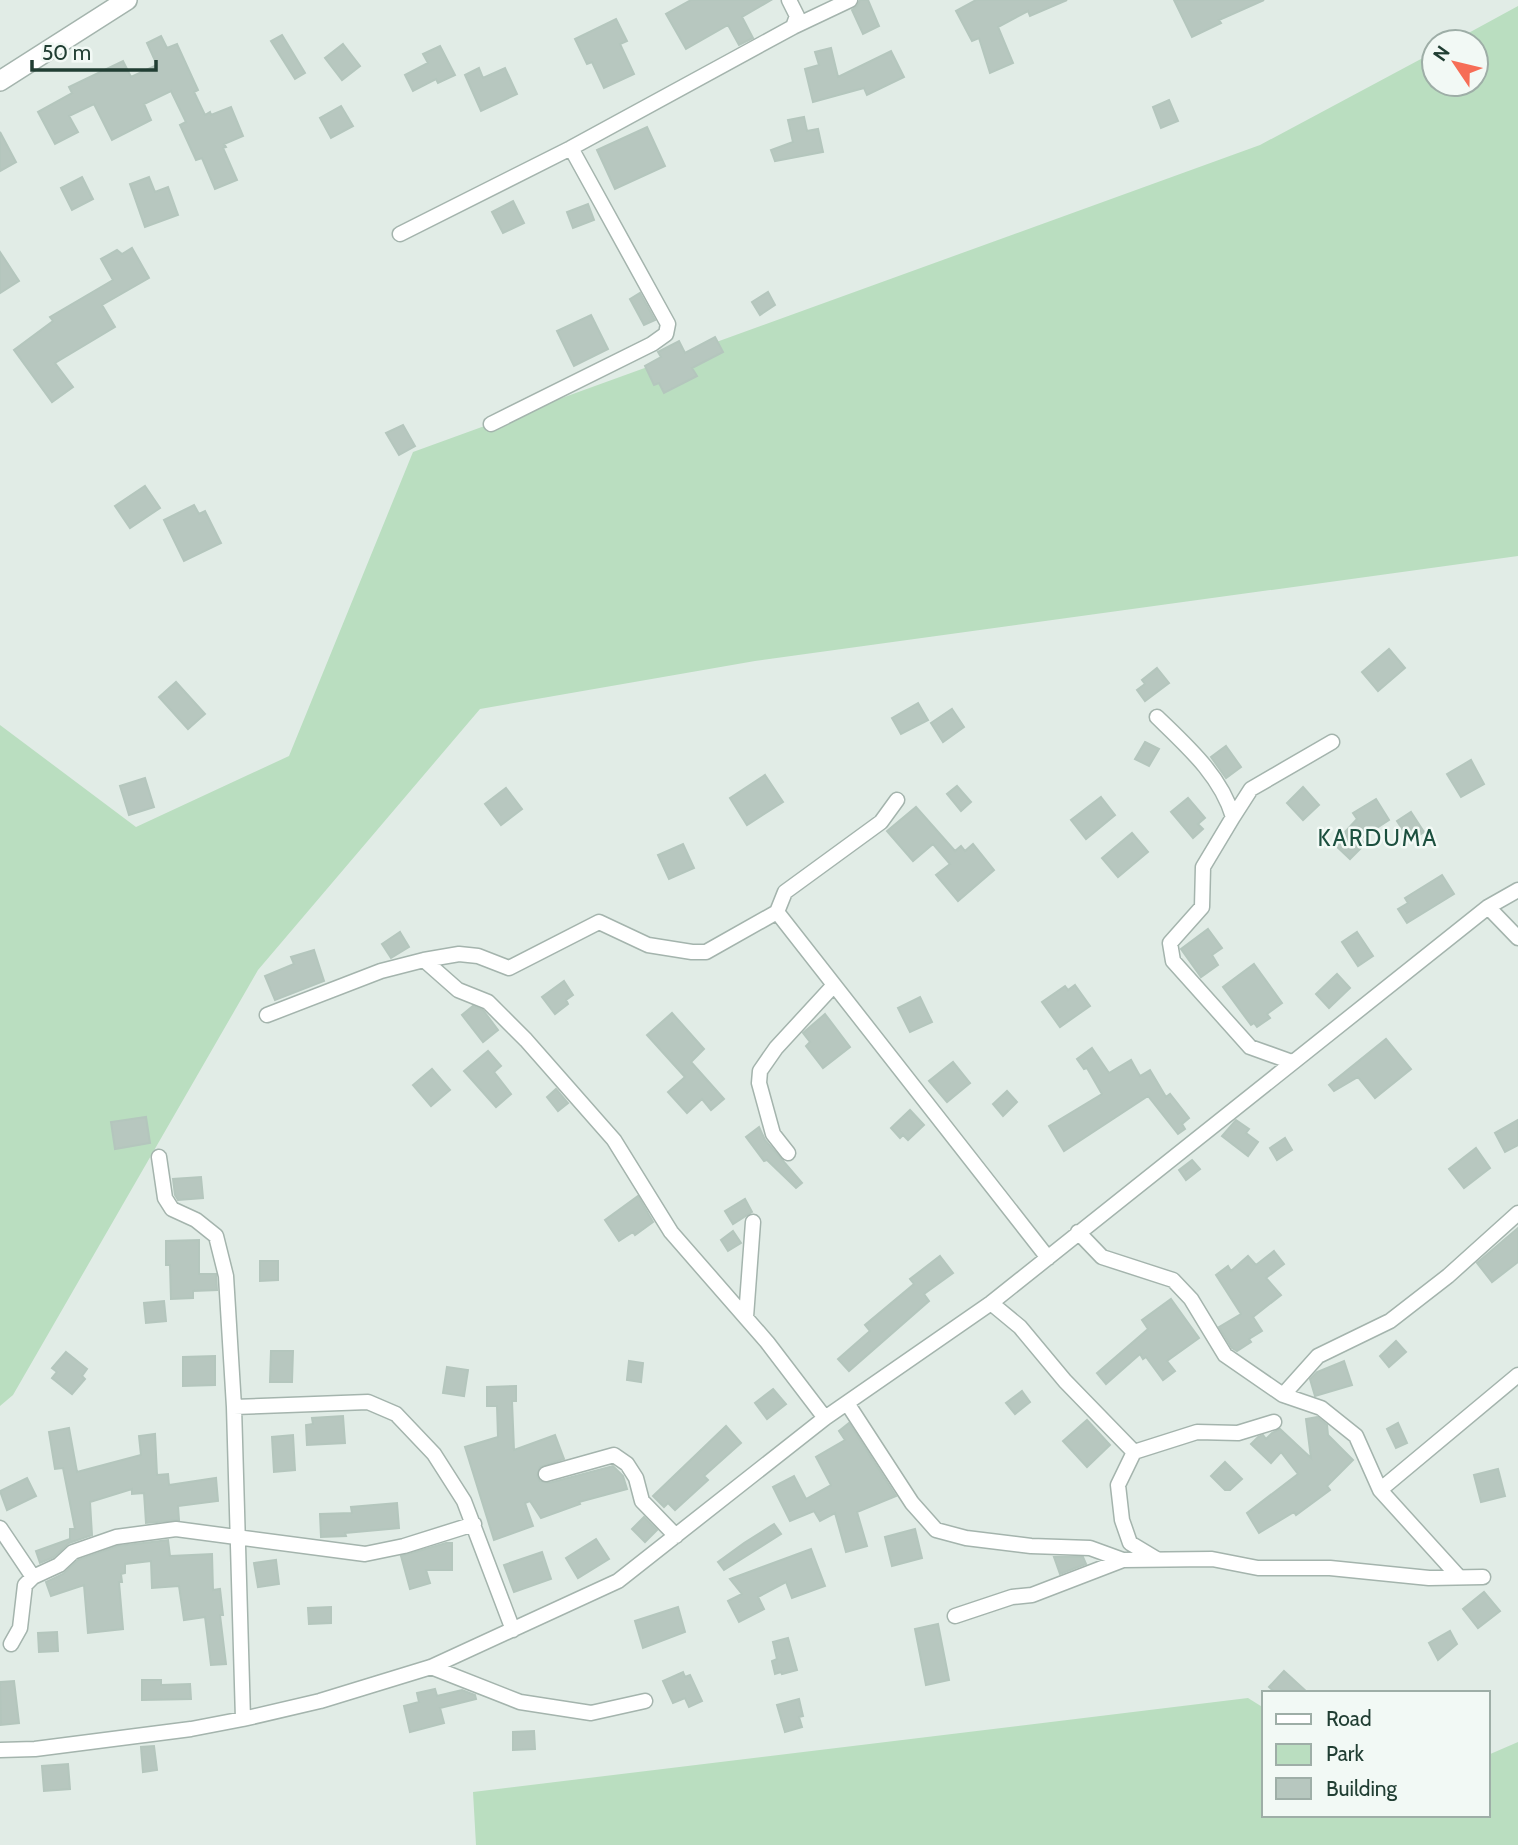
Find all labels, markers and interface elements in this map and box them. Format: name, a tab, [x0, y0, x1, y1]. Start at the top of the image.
scale bar	[32, 28, 156, 72]
north arrow	[1420, 28, 1490, 98]
text: 50 m	[42, 40, 91, 65]
text: N	[1428, 41, 1455, 66]
district label: KARDUMA	[1317, 824, 1439, 852]
legend	[1262, 1691, 1490, 1817]
text: Road	[1326, 1706, 1372, 1731]
text: Park	[1326, 1741, 1364, 1766]
text: Building	[1326, 1776, 1398, 1801]

